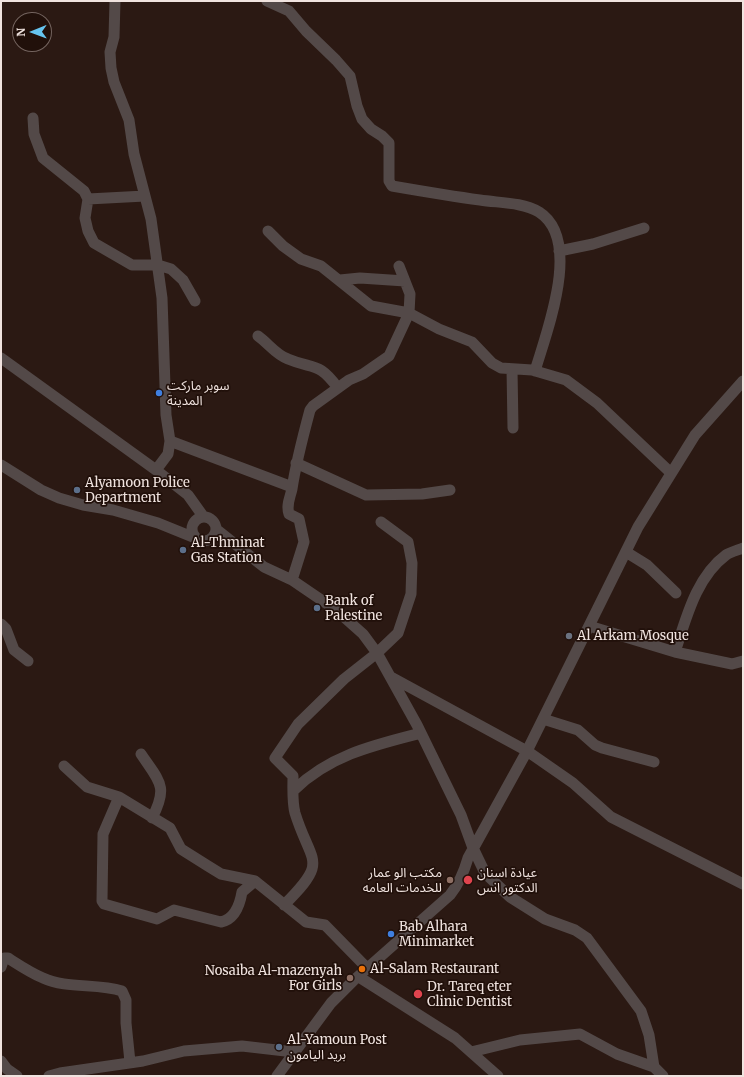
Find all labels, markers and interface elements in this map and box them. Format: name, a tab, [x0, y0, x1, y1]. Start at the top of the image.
north arrow	[12, 12, 52, 52]
text: N	[14, 28, 28, 37]
place label: سوبر ماركت المدينة	[167, 378, 229, 409]
marker: سوبر ماركت المدينة	[154, 388, 164, 398]
place label: Alyamoon Police Department	[85, 475, 190, 506]
marker: Alyamoon Police Department	[72, 485, 82, 495]
place label: Al-Thminat Gas Station	[191, 535, 265, 566]
marker: Al-Thminat Gas Station	[178, 545, 188, 555]
place label: Bank of Palestine	[325, 593, 382, 624]
marker: Bank of Palestine	[312, 603, 322, 613]
place label: Al Arkam Mosque	[577, 628, 689, 644]
marker: Al Arkam Mosque	[564, 631, 574, 641]
place label: مكتب الو عمار للخدمات العامه	[363, 865, 442, 896]
place label: عيادة اسنان الدكتور انس	[477, 865, 538, 896]
marker: عيادة اسنان الدكتور انس	[462, 874, 474, 886]
marker: مكتب الو عمار للخدمات العامه	[445, 875, 455, 885]
place label: Bab Alhara Minimarket	[399, 919, 474, 950]
marker: Bab Alhara Minimarket	[386, 929, 396, 939]
place label: Al-Salam Restaurant	[370, 961, 499, 977]
place label: Nosaiba Al-mazenyah For Girls	[205, 963, 342, 994]
marker: Al-Salam Restaurant	[357, 964, 367, 974]
marker: Nosaiba Al-mazenyah For Girls	[345, 973, 355, 983]
place label: Dr. Tareq eter Clinic Dentist	[427, 979, 512, 1010]
marker: Dr. Tareq eter Clinic Dentist	[412, 988, 424, 1000]
place label: Al-Yamoun Post بريد اليامون	[287, 1032, 387, 1063]
marker: Al-Yamoun Post بريد اليامون	[274, 1042, 284, 1052]

